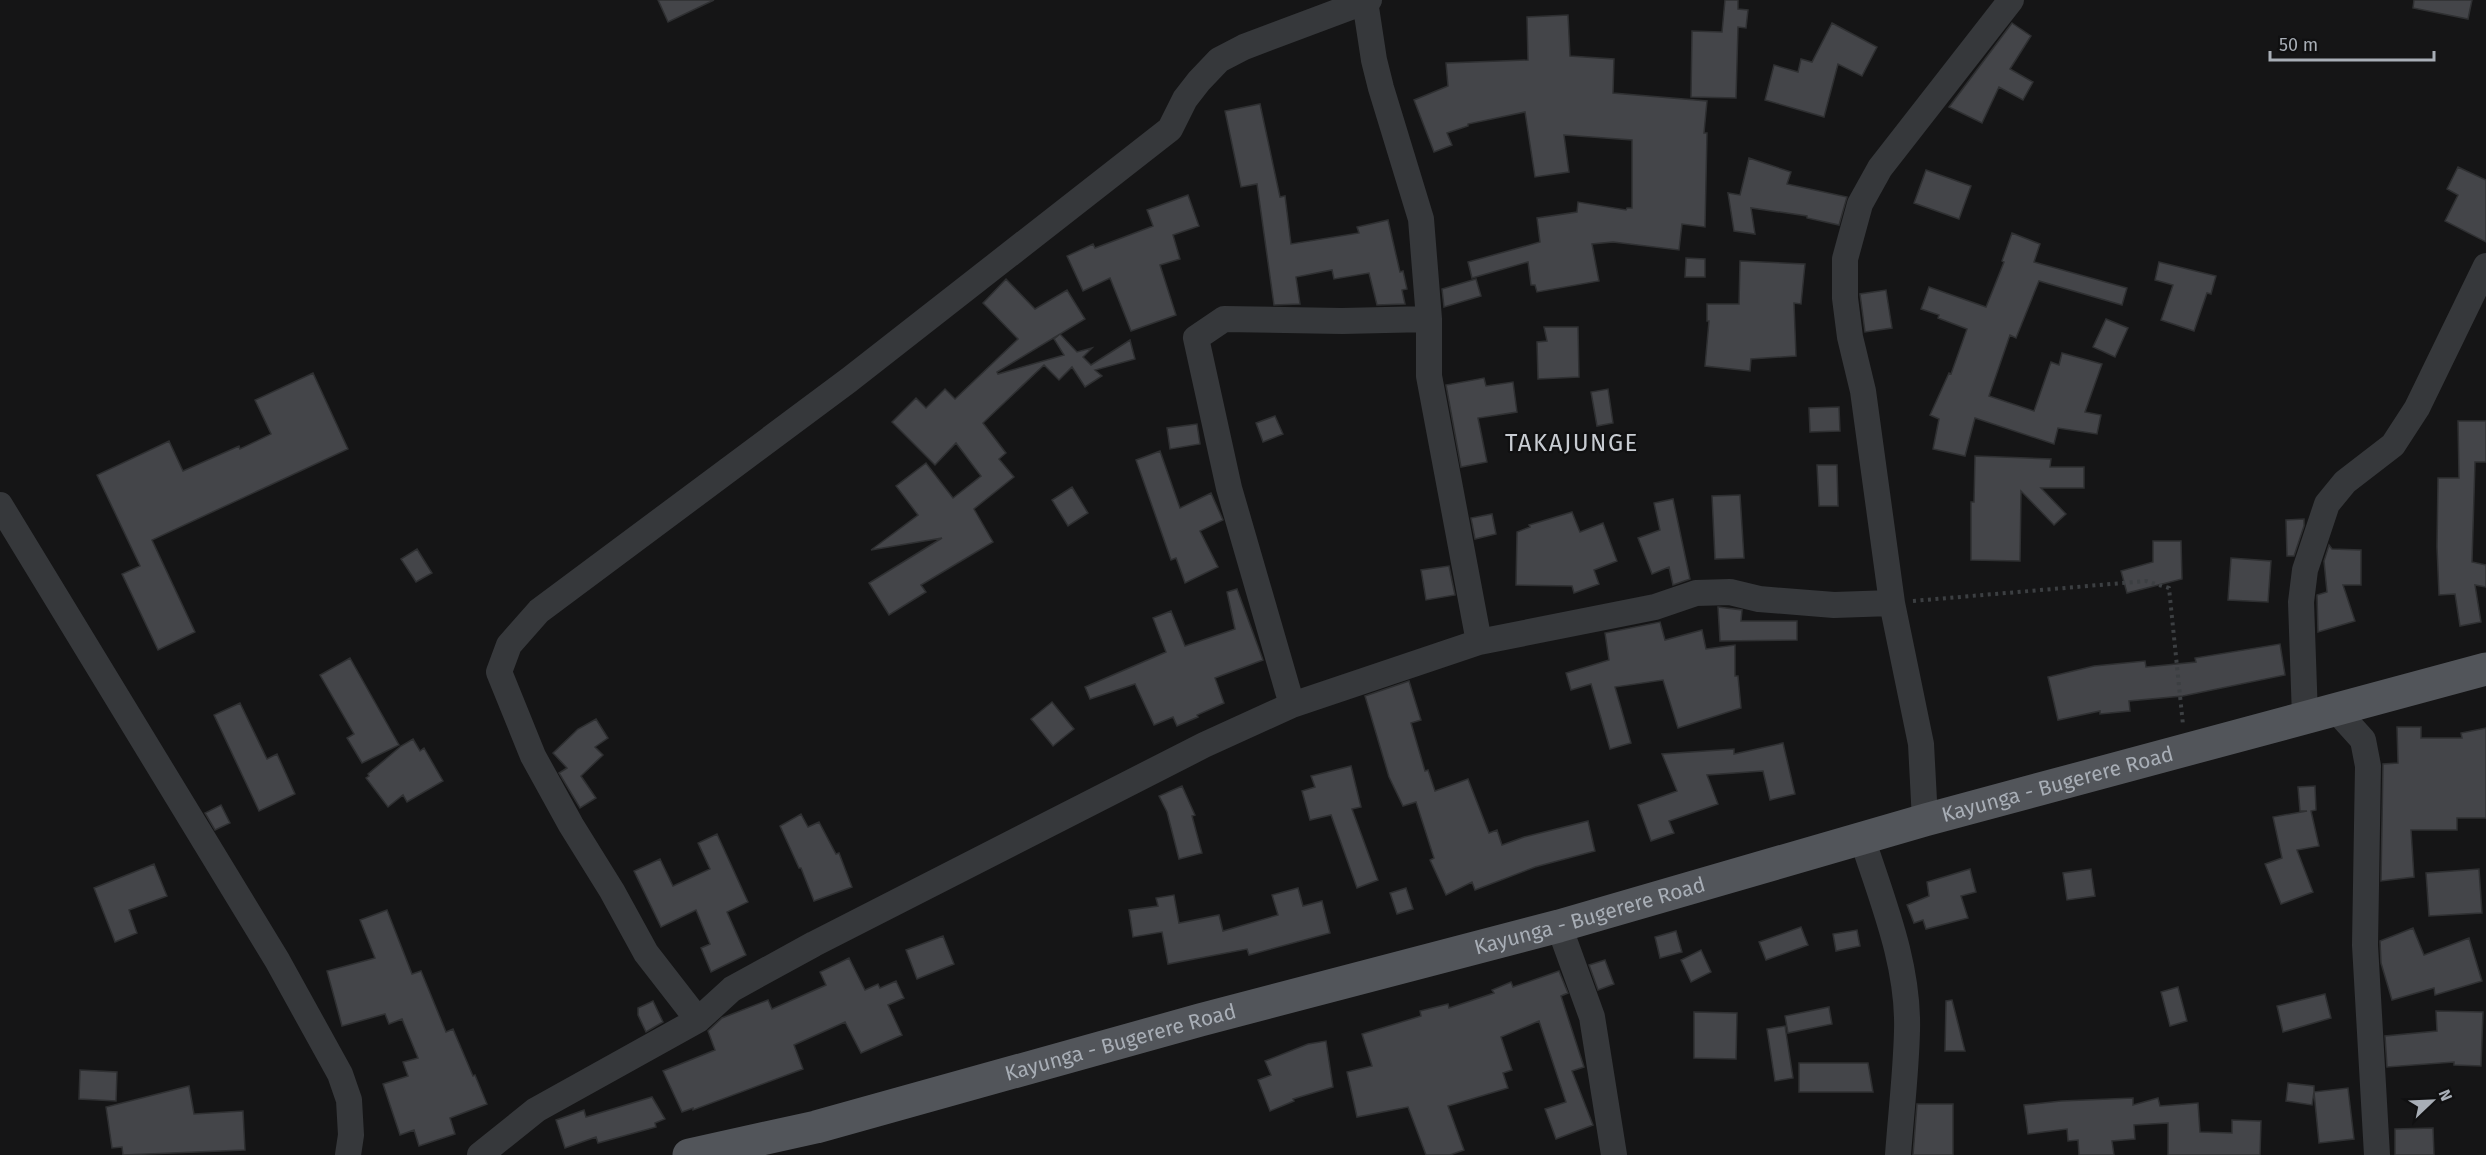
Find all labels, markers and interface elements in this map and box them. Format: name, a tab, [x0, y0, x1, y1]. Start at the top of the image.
scale bar	[2270, 24, 2434, 62]
text: 50 m	[2279, 34, 2318, 56]
district label: TAKAJUNGE	[1505, 429, 1639, 457]
street label: Kayunga - Bugerere Road	[1939, 741, 2176, 828]
street label: Kayunga - Bugerere Road	[1471, 871, 1708, 961]
street label: Kayunga - Bugerere Road	[1002, 998, 1239, 1087]
north arrow	[2402, 1071, 2462, 1131]
text: N	[2435, 1087, 2456, 1104]

